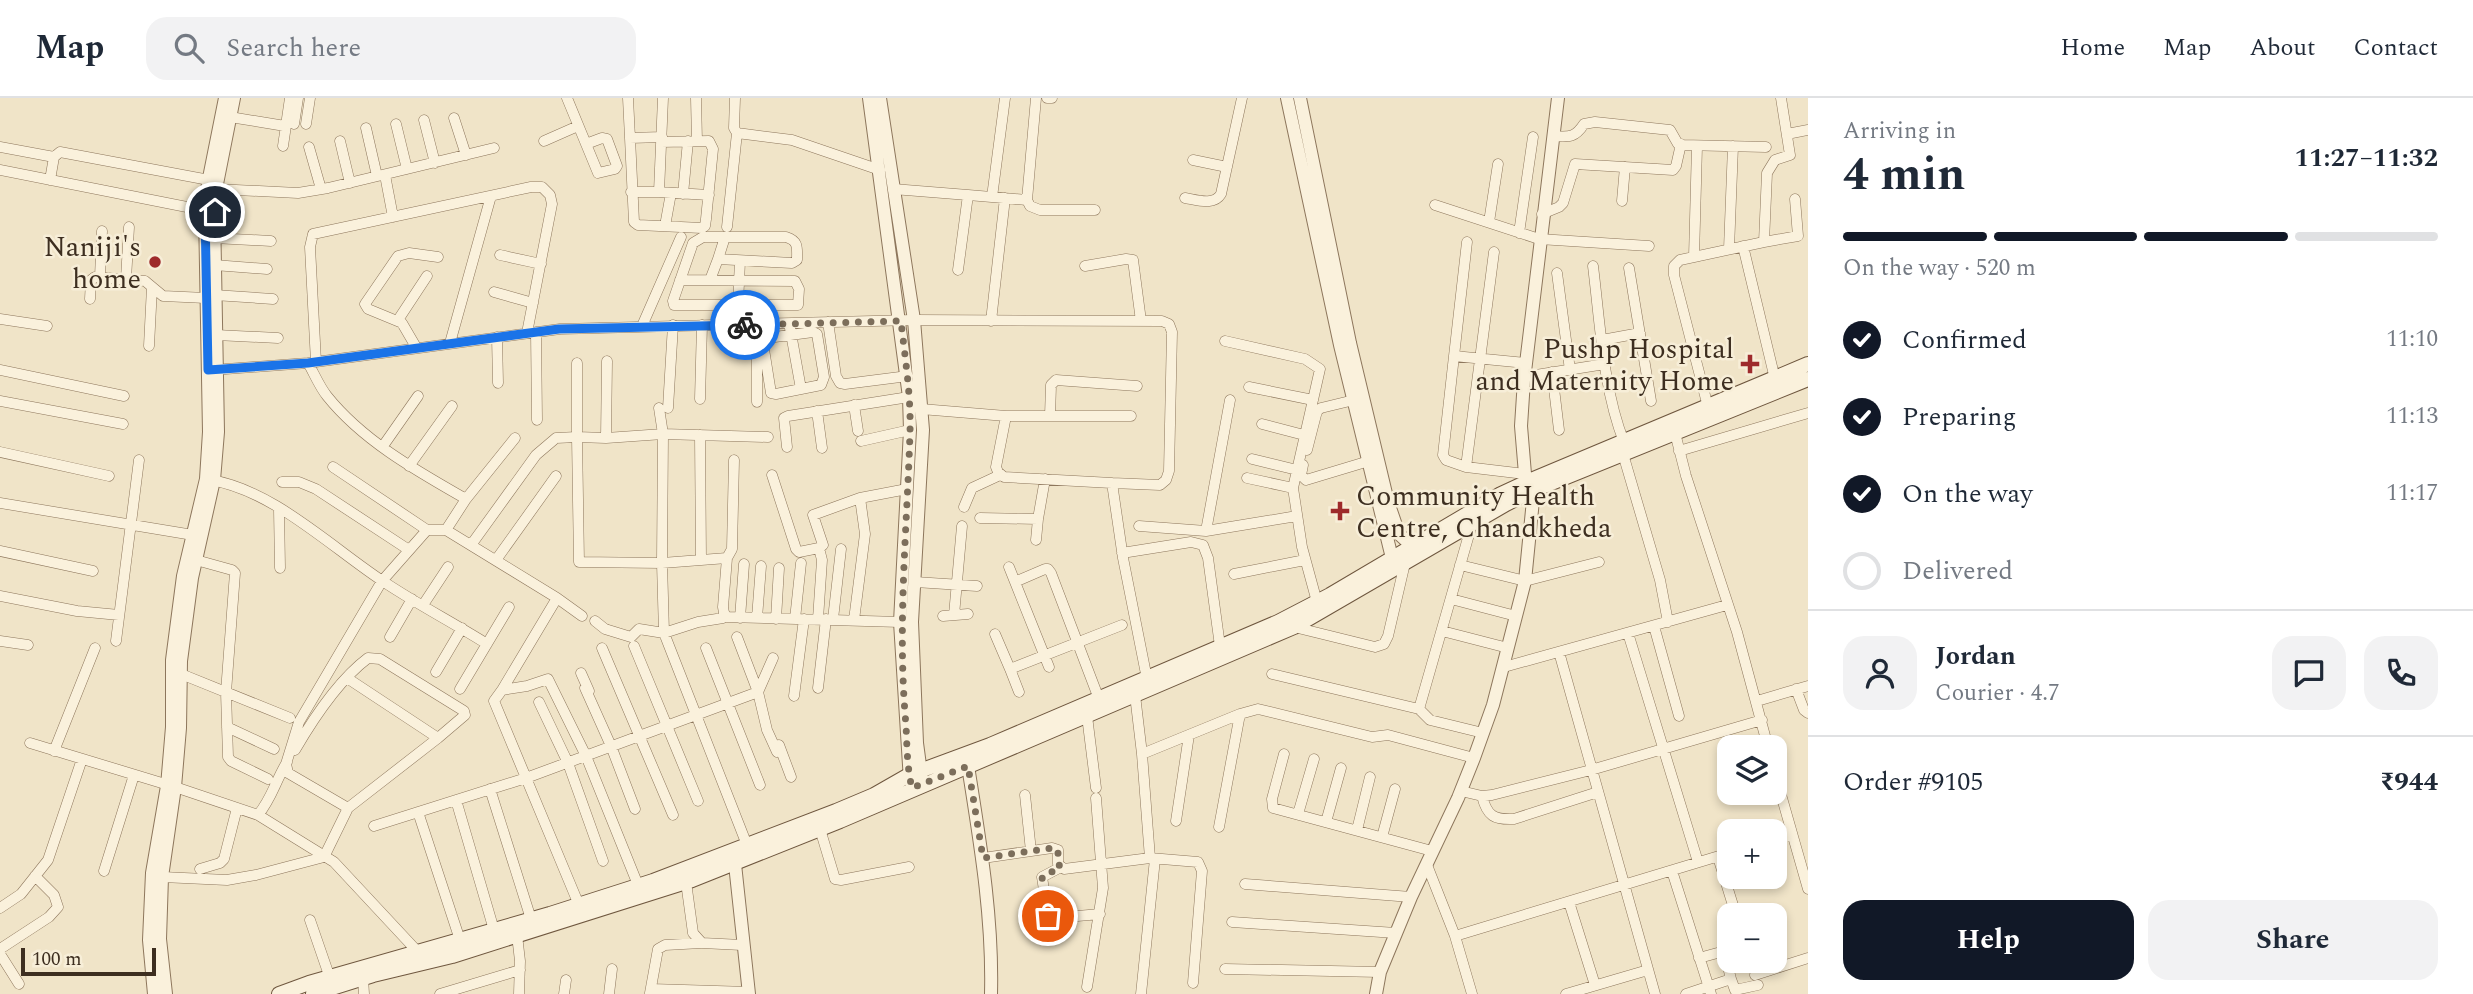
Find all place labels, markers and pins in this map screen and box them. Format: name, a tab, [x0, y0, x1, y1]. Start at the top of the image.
pin	[185, 182, 245, 242]
place label: Naniji's home	[44, 226, 141, 301]
marker: Naniji's home	[147, 254, 163, 270]
place label: Pushp Hospital and Maternity Home	[1476, 328, 1734, 403]
marker: Pushp Hospital and Maternity Home	[1740, 354, 1760, 374]
place label: Community Health Centre, Chandkheda	[1356, 475, 1612, 550]
marker: Community Health Centre, Chandkheda	[1330, 501, 1350, 521]
pin	[1018, 886, 1078, 946]

